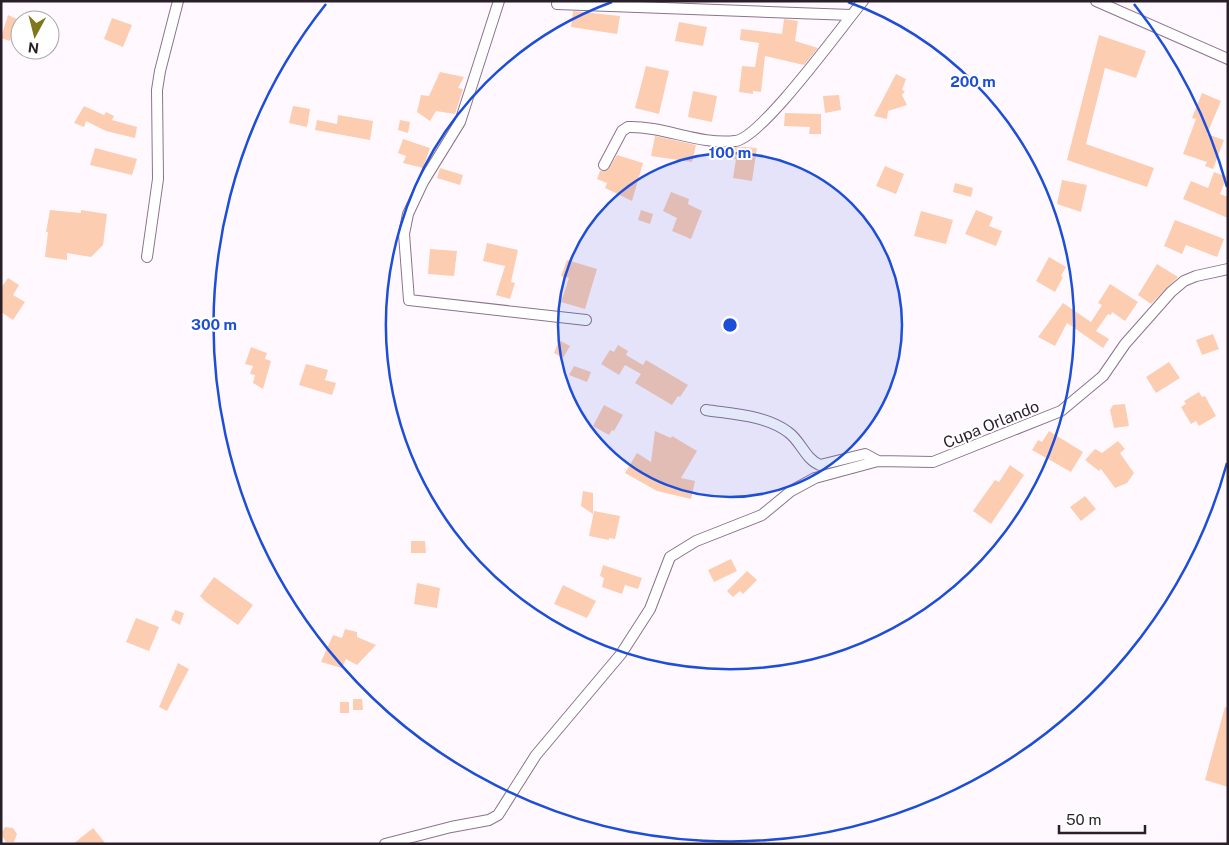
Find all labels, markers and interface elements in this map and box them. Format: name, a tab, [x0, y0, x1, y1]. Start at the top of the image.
north arrow	[10, 10, 60, 60]
text: N	[27, 39, 40, 57]
text: 200 m	[950, 73, 996, 90]
text: 100 m	[709, 144, 751, 161]
text: 300 m	[191, 316, 237, 333]
centre of rings	[721, 316, 739, 334]
street label: Cupa Orlando	[940, 397, 1042, 452]
scale bar	[1059, 802, 1145, 834]
text: 50 m	[1066, 811, 1101, 828]

